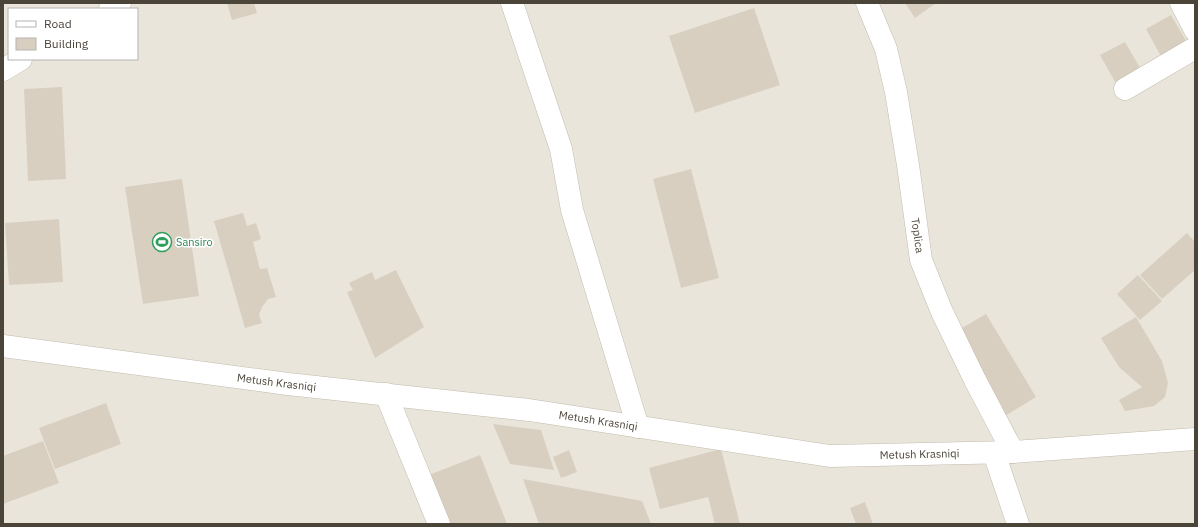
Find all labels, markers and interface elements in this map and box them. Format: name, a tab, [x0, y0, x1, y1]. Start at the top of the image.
legend	[8, 8, 138, 60]
text: Road	[44, 16, 72, 31]
text: Building	[44, 36, 89, 51]
street label: Toplica	[908, 217, 927, 254]
sports icon: Sansiro	[151, 231, 173, 253]
place label: Sansiro	[176, 235, 213, 249]
street label: Metush Krasniqi	[236, 370, 317, 394]
street label: Metush Krasniqi	[558, 408, 639, 434]
street label: Metush Krasniqi	[880, 446, 959, 462]

